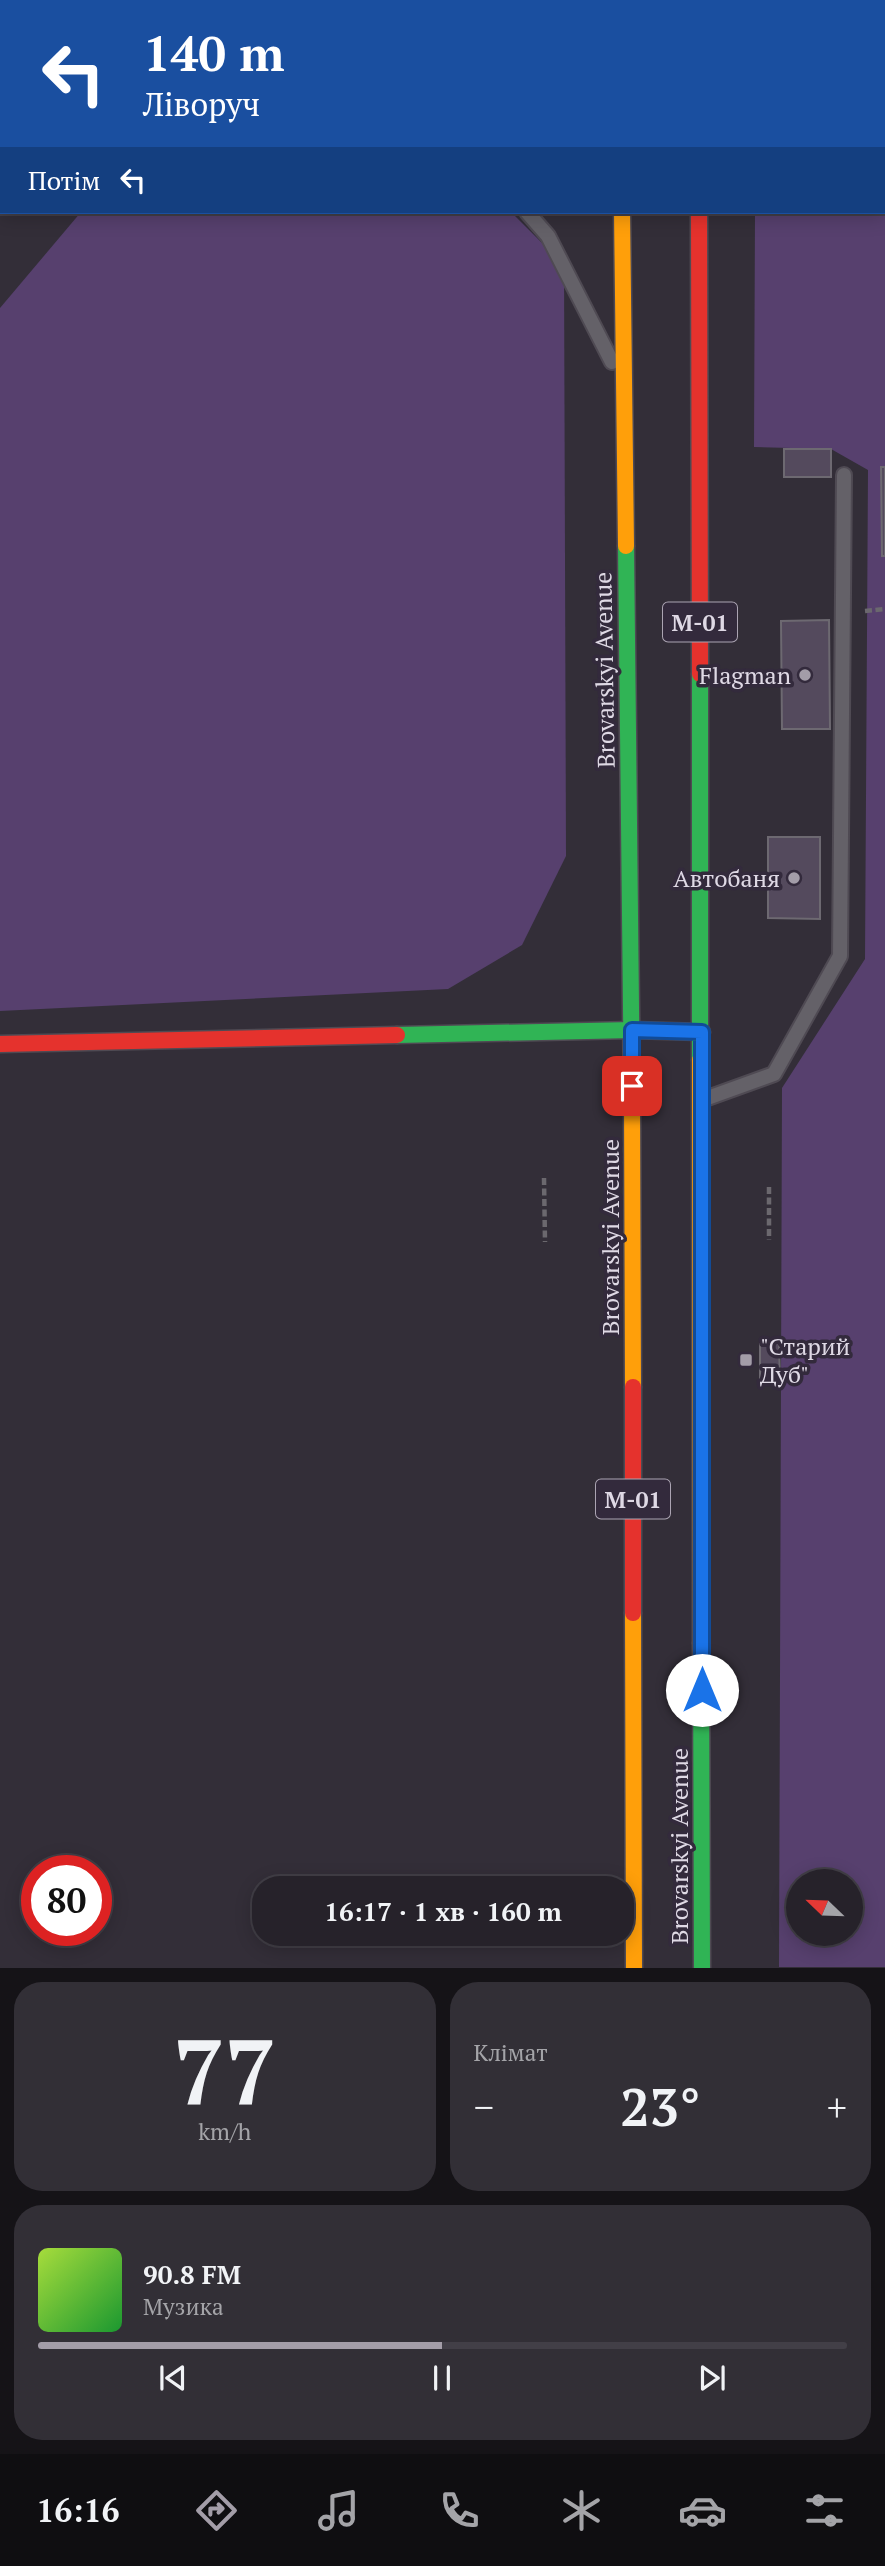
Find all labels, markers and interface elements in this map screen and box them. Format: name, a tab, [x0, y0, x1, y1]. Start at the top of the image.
text: 140 m	[143, 20, 285, 85]
icon: left	[28, 28, 119, 119]
text: Ліворуч	[143, 83, 260, 125]
icon: left	[114, 161, 152, 199]
text: Потім	[28, 163, 100, 197]
street label: Brovarskyi Avenue	[586, 572, 622, 768]
road number: М-01	[663, 602, 737, 642]
place label: Flagman	[699, 659, 791, 691]
marker: Flagman	[797, 667, 813, 683]
place label: Автобаня	[673, 862, 780, 894]
marker: Автобаня	[786, 870, 802, 886]
pin	[602, 1056, 662, 1116]
icon: arrive	[613, 1067, 651, 1105]
street label: Brovarskyi Avenue	[594, 1139, 626, 1335]
place label: "Старий Дуб"	[760, 1330, 850, 1390]
marker: "Старий Дуб"	[738, 1352, 754, 1368]
road number: М-01	[596, 1480, 670, 1518]
position arrow	[665, 1653, 739, 1727]
street label: Brovarskyi Avenue	[663, 1748, 695, 1944]
speed limit sign: 80	[21, 1855, 112, 1946]
north arrow	[786, 1869, 863, 1946]
map controls	[786, 1869, 863, 1946]
text: 16:17 · 1 хв · 160 m	[324, 1894, 562, 1928]
text: 77	[173, 2010, 276, 2131]
text: Клімат	[474, 2037, 548, 2068]
text: 23°	[620, 2072, 700, 2141]
text: −	[474, 2082, 494, 2132]
text: +	[827, 2082, 847, 2132]
text: km/h	[198, 2116, 251, 2147]
text: 90.8 FM	[143, 2257, 241, 2291]
text: Музика	[143, 2291, 224, 2322]
icon: previous	[154, 2359, 192, 2397]
icon: pause	[423, 2359, 461, 2397]
icon: next	[693, 2359, 731, 2397]
icon: directions	[192, 2486, 241, 2535]
icon: music	[314, 2486, 363, 2535]
icon: phone	[435, 2486, 484, 2535]
icon: climate	[557, 2486, 606, 2535]
icon: car	[678, 2486, 727, 2535]
icon: filters	[800, 2486, 849, 2535]
text: 16:16	[36, 2489, 120, 2531]

